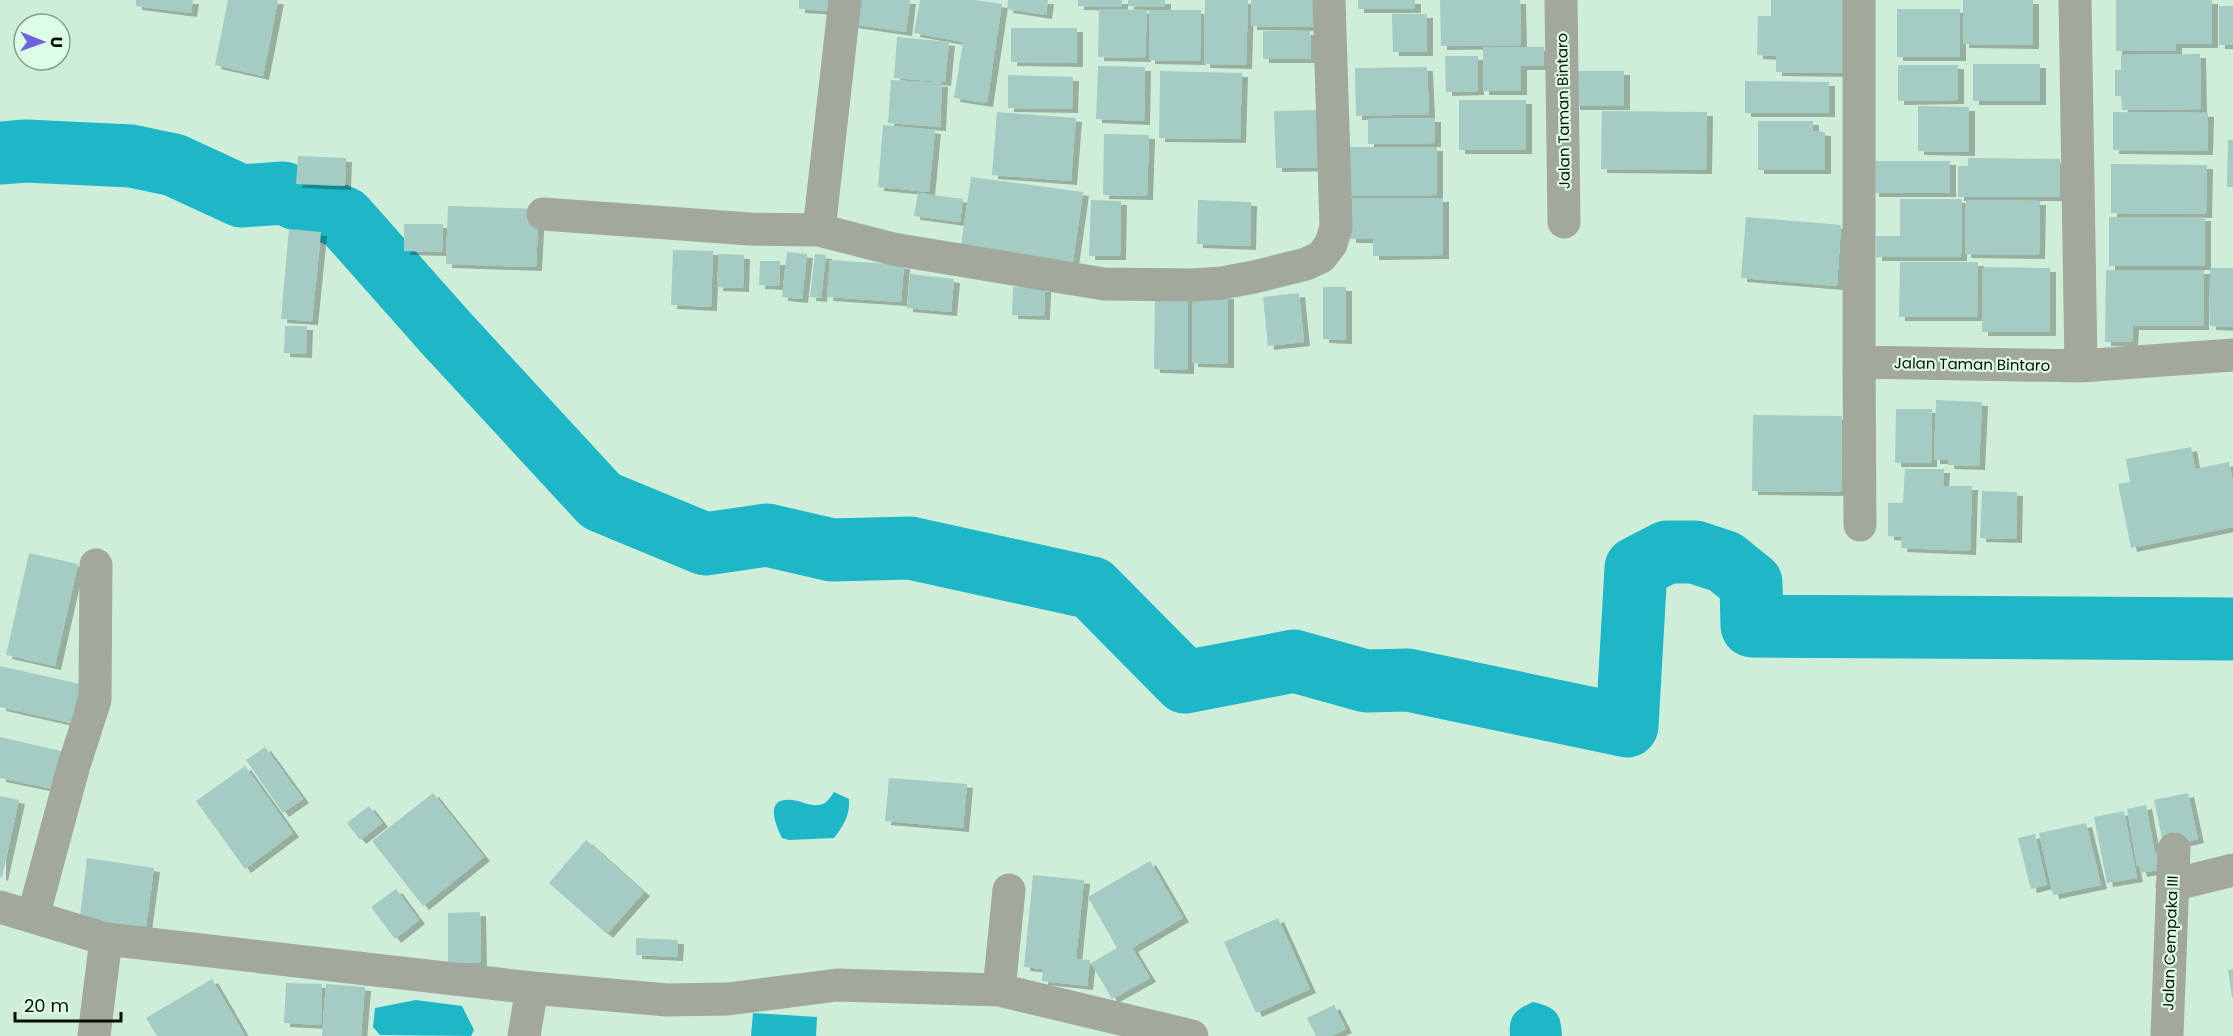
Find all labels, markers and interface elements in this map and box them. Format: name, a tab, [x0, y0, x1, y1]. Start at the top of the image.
north arrow	[12, 12, 72, 72]
street label: Jalan Taman Bintaro	[1551, 33, 1575, 189]
text: U	[45, 36, 68, 48]
street label: Jalan Taman Bintaro	[1894, 352, 2050, 376]
street label: Jalan Cempaka III	[2157, 875, 2183, 1011]
scale bar	[15, 985, 122, 1023]
text: 20 m	[24, 993, 69, 1018]

